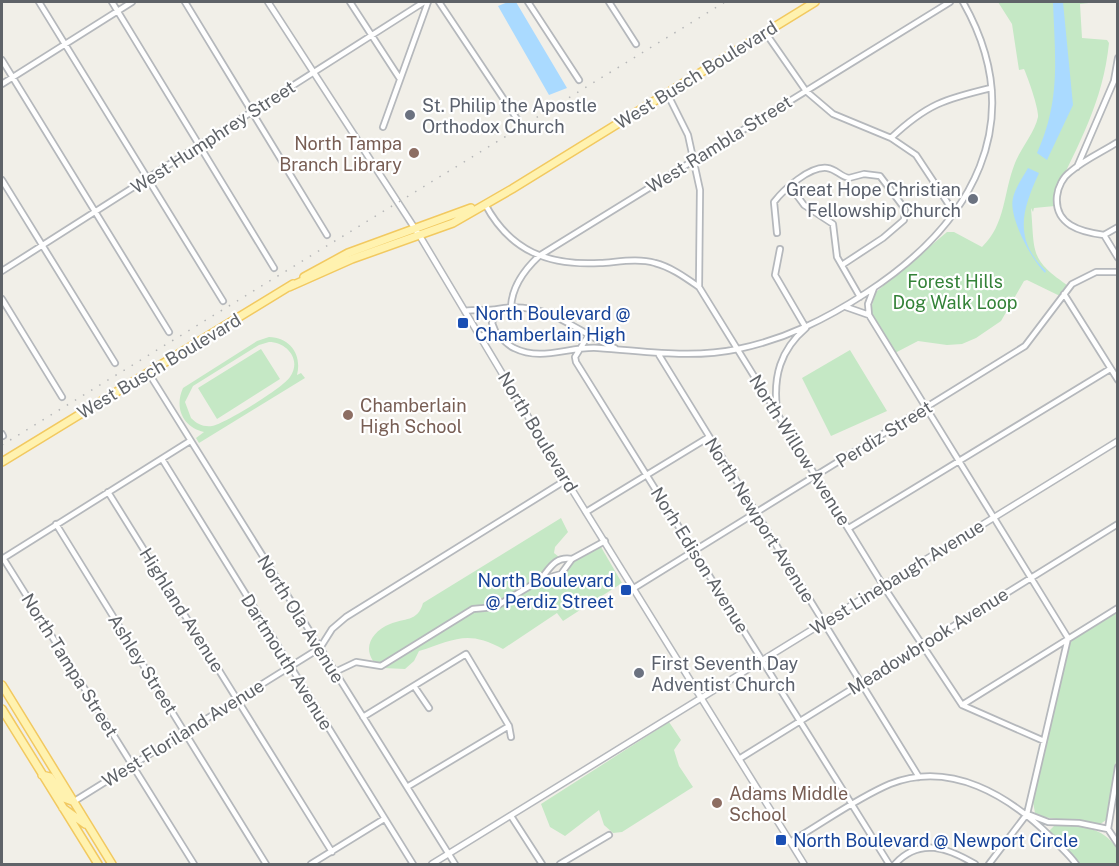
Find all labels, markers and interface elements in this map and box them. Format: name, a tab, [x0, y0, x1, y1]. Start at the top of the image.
street label: West Busch Boulevard	[611, 17, 781, 133]
street label: West Humphrey Street	[127, 76, 299, 198]
street label: West Rambla Street	[642, 91, 796, 197]
place label: St. Philip the Apostle Orthodox Church	[422, 95, 597, 137]
marker: St. Philip the Apostle Orthodox Church	[403, 108, 417, 122]
place label: North Tampa Branch Library	[279, 133, 402, 175]
marker: North Tampa Branch Library	[407, 146, 421, 160]
place label: Great Hope Christian Fellowship Church	[786, 179, 961, 221]
marker: Great Hope Christian Fellowship Church	[966, 192, 980, 206]
park label: Forest Hills Dog Walk Loop	[892, 271, 1018, 313]
place label: North Boulevard @ Chamberlain High	[475, 303, 631, 345]
street label: West Busch Boulevard	[73, 309, 245, 423]
marker: North Boulevard @ Chamberlain High	[456, 316, 470, 330]
street label: North Boulevard	[494, 368, 582, 496]
street label: North Willow Avenue	[745, 371, 855, 529]
place label: Chamberlain High School	[360, 395, 467, 437]
street label: Perdiz Street	[832, 396, 936, 472]
marker: Chamberlain High School	[341, 408, 355, 422]
street label: North Newport Avenue	[701, 434, 819, 606]
street label: Norh Edison Avenue	[647, 483, 753, 637]
street label: West Linebaugh Avenue	[806, 515, 988, 639]
street label: Highland Avenue	[135, 544, 229, 676]
street label: North Ola Avenue	[253, 551, 349, 687]
place label: North Boulevard @ Perdiz Street	[478, 570, 614, 612]
marker: North Boulevard @ Perdiz Street	[619, 583, 633, 597]
street label: Meadowbrook Avenue	[844, 583, 1012, 699]
street label: North Tampa Street	[17, 590, 123, 740]
street label: Dartmouth Avenue	[237, 590, 337, 734]
street label: Ashley Street	[104, 610, 182, 718]
place label: First Seventh Day Adventist Church	[651, 653, 799, 695]
marker: First Seventh Day Adventist Church	[632, 666, 646, 680]
street label: West Floriland Avenue	[98, 675, 268, 791]
place label: Adams Middle School	[729, 783, 848, 825]
marker: Adams Middle School	[710, 796, 724, 810]
place label: North Boulevard @ Newport Circle	[793, 830, 1078, 851]
marker: North Boulevard @ Newport Circle	[774, 833, 788, 847]

